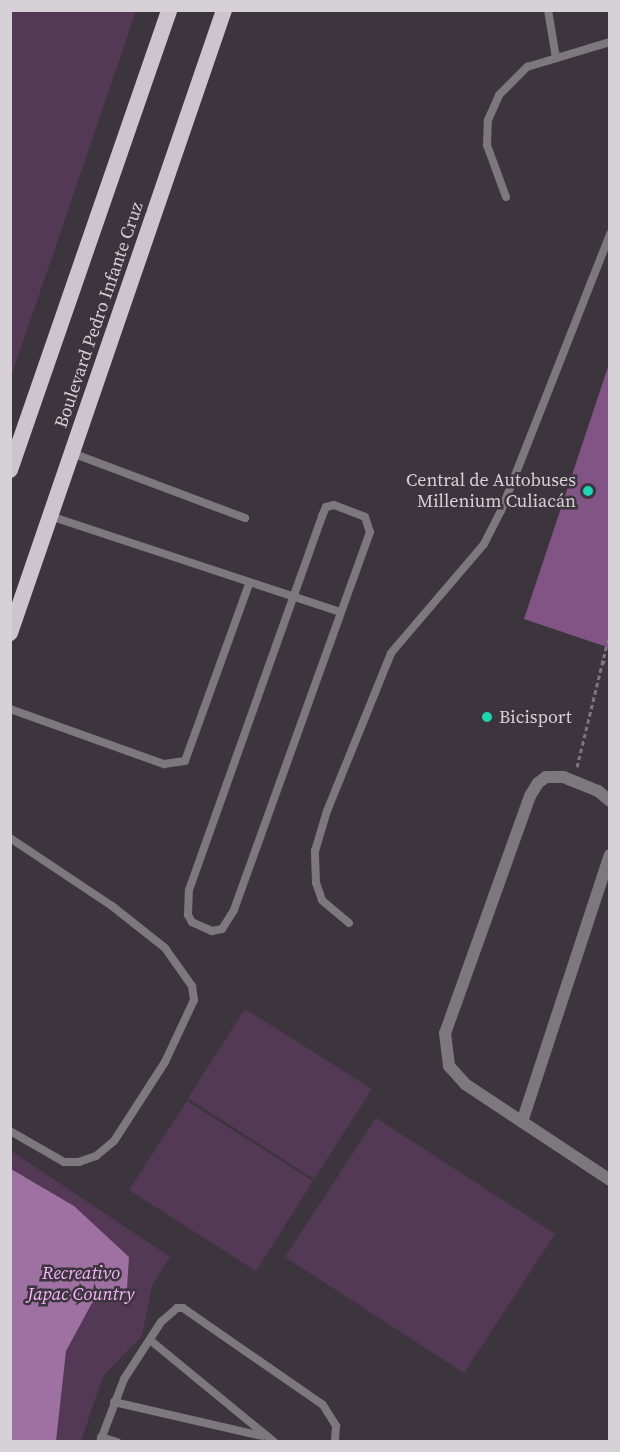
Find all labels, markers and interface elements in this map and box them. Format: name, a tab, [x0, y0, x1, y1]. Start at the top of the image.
street label: Boulevard Pedro Infante Cruz	[50, 199, 148, 431]
place label: Central de Autobuses Millenium Culiacán	[406, 470, 576, 512]
marker: Central de Autobuses Millenium Culiacán	[581, 484, 595, 498]
place label: Bicisport	[499, 706, 572, 728]
marker: Bicisport	[480, 710, 494, 724]
park label: Recreativo Japac Country	[27, 1263, 135, 1306]

